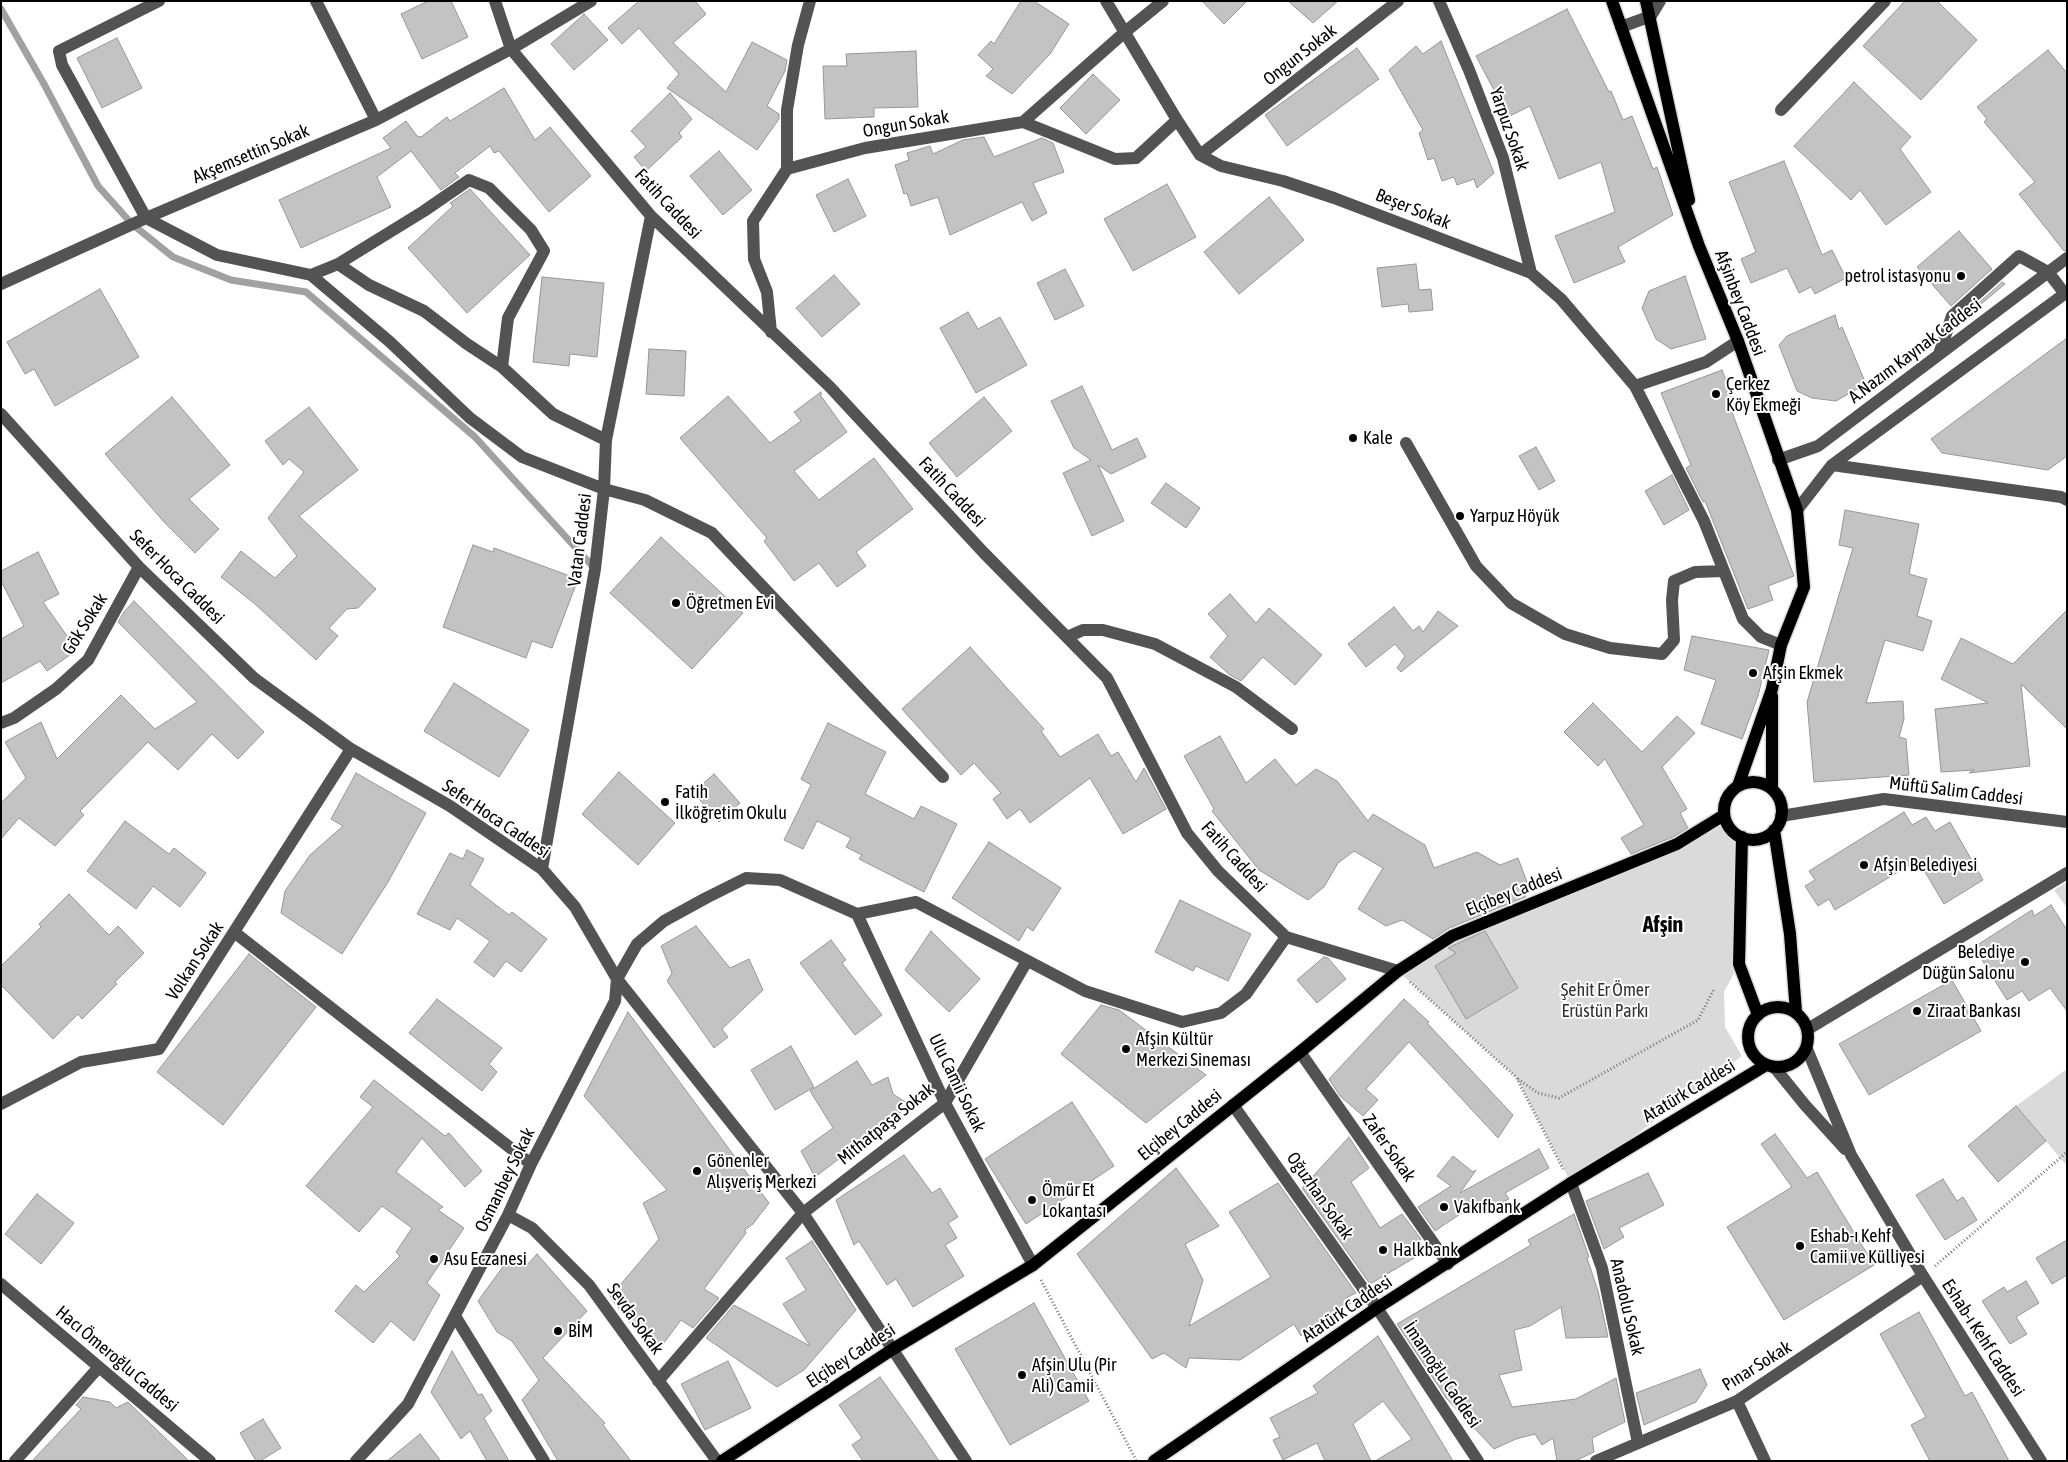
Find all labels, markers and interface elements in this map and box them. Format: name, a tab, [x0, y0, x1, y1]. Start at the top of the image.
street label: Ongun Sokak	[1259, 20, 1341, 90]
street label: Yarpuz Sokak	[1485, 84, 1533, 174]
street label: Ongun Sokak	[861, 106, 951, 142]
street label: Akşemsettin Sokak	[189, 120, 313, 188]
street label: Fatih Caddesi	[630, 164, 706, 244]
street label: Beşer Sokak	[1372, 184, 1454, 234]
street label: Afşinbey Caddesi	[1710, 247, 1770, 359]
place label: petrol istasyonu	[1845, 265, 1951, 287]
marker: petrol istasyonu	[1955, 270, 1967, 282]
street label: A.Nazım Kaynak Caddesi	[1844, 294, 1986, 408]
place label: Çerkez Köy Ekmeği	[1726, 373, 1801, 416]
marker: Çerkez Köy Ekmeği	[1710, 388, 1722, 400]
place label: Kale	[1363, 427, 1393, 449]
marker: Kale	[1347, 432, 1359, 444]
street label: Fatih Caddesi	[914, 452, 990, 532]
street label: Vatan Caddesi	[564, 492, 596, 588]
place label: Yarpuz Höyük	[1470, 505, 1560, 527]
marker: Yarpuz Höyük	[1454, 510, 1466, 522]
street label: Sefer Hoca Caddesi	[125, 525, 229, 629]
street label: Gök Sokak	[58, 589, 112, 659]
place label: Öğretmen Evi	[686, 592, 774, 614]
marker: Öğretmen Evi	[670, 597, 682, 609]
place label: Afşin Ekmek	[1763, 662, 1843, 684]
marker: Afşin Ekmek	[1747, 667, 1759, 679]
street label: Müftü Salim Caddesi	[1888, 772, 2024, 810]
street label: Sefer Hoca Caddesi	[438, 775, 554, 863]
place label: Fatih İlköğretim Okulu	[675, 781, 787, 824]
marker: Fatih İlköğretim Okulu	[659, 796, 671, 808]
street label: Fatih Caddesi	[1197, 817, 1271, 897]
place label: Afşin Belediyesi	[1874, 854, 1977, 876]
marker: Afşin Belediyesi	[1858, 859, 1870, 871]
street label: Elçibey Caddesi	[1463, 863, 1565, 921]
district label: Afşin	[1643, 912, 1683, 938]
street label: Volkan Sokak	[162, 918, 228, 1004]
place label: Belediye Düğün Salonu	[1922, 941, 2015, 984]
marker: Belediye Düğün Salonu	[2019, 956, 2031, 968]
park label: Şehit Er Ömer Erüstün Parkı	[1561, 979, 1649, 1022]
place label: Ziraat Bankası	[1927, 1000, 2021, 1022]
marker: Ziraat Bankası	[1911, 1005, 1923, 1017]
place label: Afşin Kültür Merkezi Sineması	[1136, 1028, 1251, 1070]
street label: Ulu Camii Sokak	[924, 1030, 990, 1136]
marker: Afşin Kültür Merkezi Sineması	[1120, 1043, 1132, 1055]
street label: Atatürk Caddesi	[1639, 1055, 1739, 1127]
street label: Mithatpaşa Sokak	[833, 1078, 939, 1170]
street label: Elçibey Caddesi	[1134, 1085, 1226, 1165]
street label: Zafer Sokak	[1358, 1110, 1420, 1186]
street label: Osmanbey Sokak	[470, 1124, 540, 1236]
street label: Oğuzhan Sokak	[1282, 1148, 1358, 1244]
place label: Gönenler Alışveriş Merkezi	[707, 1150, 817, 1192]
marker: Gönenler Alışveriş Merkezi	[691, 1165, 703, 1177]
place label: Ömür Et Lokantası	[1042, 1179, 1106, 1222]
marker: Ömür Et Lokantası	[1026, 1194, 1038, 1206]
place label: Vakıfbank	[1454, 1196, 1521, 1218]
marker: Vakıfbank	[1438, 1201, 1450, 1213]
place label: Eshab-ı Kehf Camii ve Külliyesi	[1810, 1225, 1925, 1268]
place label: Halkbank	[1393, 1239, 1458, 1261]
marker: Eshab-ı Kehf Camii ve Külliyesi	[1794, 1240, 1806, 1252]
marker: Halkbank	[1377, 1244, 1389, 1256]
place label: Asu Eczanesi	[444, 1248, 527, 1270]
marker: Asu Eczanesi	[428, 1253, 440, 1265]
street label: Anadolu Sokak	[1605, 1256, 1649, 1358]
street label: Atatürk Caddesi	[1298, 1271, 1396, 1347]
street label: Eshab-ı Kehf Caddesi	[1937, 1275, 2029, 1401]
street label: Sevda Sokak	[602, 1279, 668, 1359]
street label: Hacı Ömeroğlu Caddesi	[51, 1301, 183, 1417]
street label: İmamoğlu Caddesi	[1399, 1318, 1485, 1432]
street label: Elçibey Caddesi	[802, 1319, 900, 1393]
place label: BİM	[568, 1320, 593, 1342]
marker: BİM	[552, 1325, 564, 1337]
street label: Pınar Sokak	[1718, 1336, 1796, 1396]
place label: Afşin Ulu (Pir Ali) Camii	[1032, 1354, 1116, 1396]
marker: Afşin Ulu (Pir Ali) Camii	[1016, 1369, 1028, 1381]

